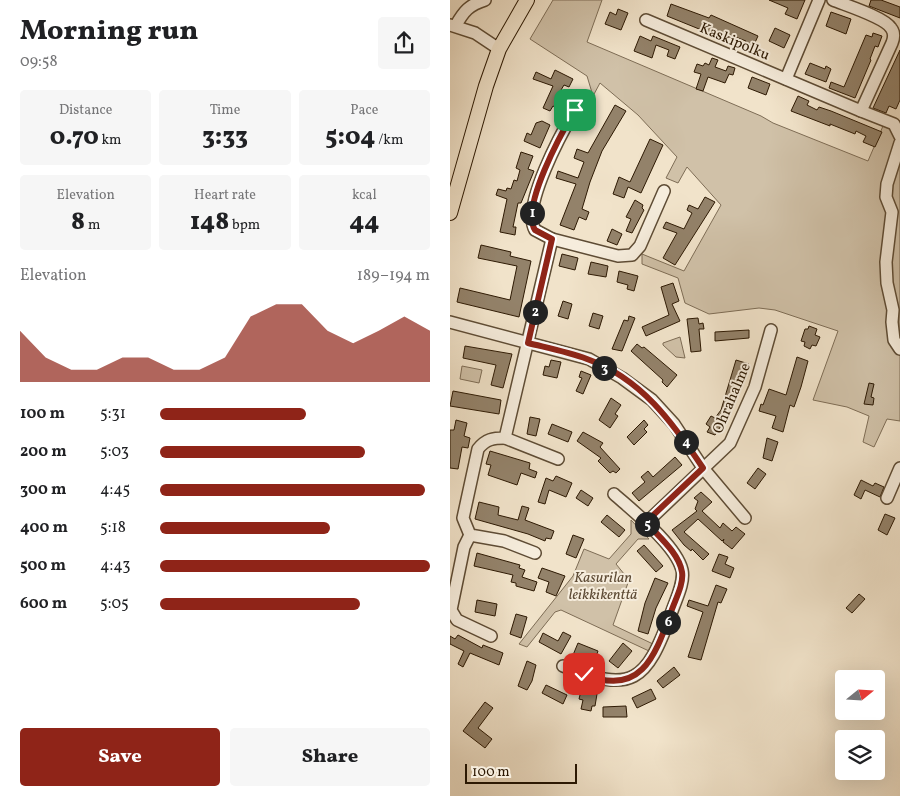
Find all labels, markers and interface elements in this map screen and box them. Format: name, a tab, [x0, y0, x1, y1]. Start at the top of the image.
text: Morning run	[20, 12, 198, 51]
button: share	[378, 17, 430, 69]
street label: Kaskipolku	[696, 18, 773, 67]
text: 09:58	[20, 51, 58, 73]
pin	[554, 89, 596, 131]
icon: arrive	[561, 96, 589, 124]
text: Distance	[59, 101, 112, 120]
text: Time	[210, 101, 240, 120]
text: Pace	[350, 101, 378, 120]
text: 0.70	[50, 120, 99, 155]
text: 3:33	[202, 120, 248, 155]
text: 5:04	[325, 120, 375, 155]
text: km	[99, 131, 122, 150]
text: /km	[375, 131, 403, 150]
text: Elevation	[57, 186, 115, 205]
text: Heart rate	[194, 186, 256, 205]
text: kcal	[352, 186, 377, 205]
pin: 1	[520, 200, 544, 226]
text: 1	[530, 204, 535, 223]
text: 8	[71, 205, 85, 240]
text: 148	[190, 205, 229, 240]
text: 44	[349, 205, 379, 240]
text: m	[85, 216, 100, 235]
text: bpm	[229, 216, 260, 235]
text: Elevation	[20, 265, 87, 287]
text: 189–194 m	[357, 265, 430, 287]
pin: 2	[522, 300, 548, 324]
text: 2	[532, 303, 539, 322]
pin: 3	[592, 356, 616, 380]
text: 3	[601, 359, 608, 378]
street label: Ohrahalme	[708, 360, 757, 437]
text: 100 m	[20, 403, 65, 425]
text: 5:31	[100, 403, 126, 425]
pin: 4	[674, 430, 698, 454]
text: 4	[682, 433, 691, 452]
text: 200 m	[20, 441, 67, 463]
text: 5:03	[100, 441, 129, 463]
text: 300 m	[20, 479, 66, 501]
text: 4:45	[100, 479, 130, 501]
pin: 5	[634, 512, 660, 536]
text: 5	[644, 515, 651, 534]
text: 400 m	[20, 517, 68, 539]
text: 5:18	[100, 517, 126, 539]
text: 500 m	[20, 555, 66, 577]
text: 4:43	[100, 555, 130, 577]
park label: Kasurilan leikkikenttä	[569, 568, 637, 606]
text: 600 m	[20, 593, 67, 615]
text: 5:05	[100, 593, 129, 615]
pin: 6	[656, 610, 680, 634]
text: 6	[665, 613, 672, 632]
pin	[563, 653, 605, 695]
icon: check	[570, 660, 598, 688]
north arrow	[835, 670, 885, 720]
map controls	[835, 670, 885, 780]
button: Save	[20, 728, 220, 786]
button: Share	[230, 728, 430, 786]
button: layers	[835, 730, 885, 780]
scale bar	[465, 761, 578, 784]
text: 100 m	[472, 763, 510, 782]

